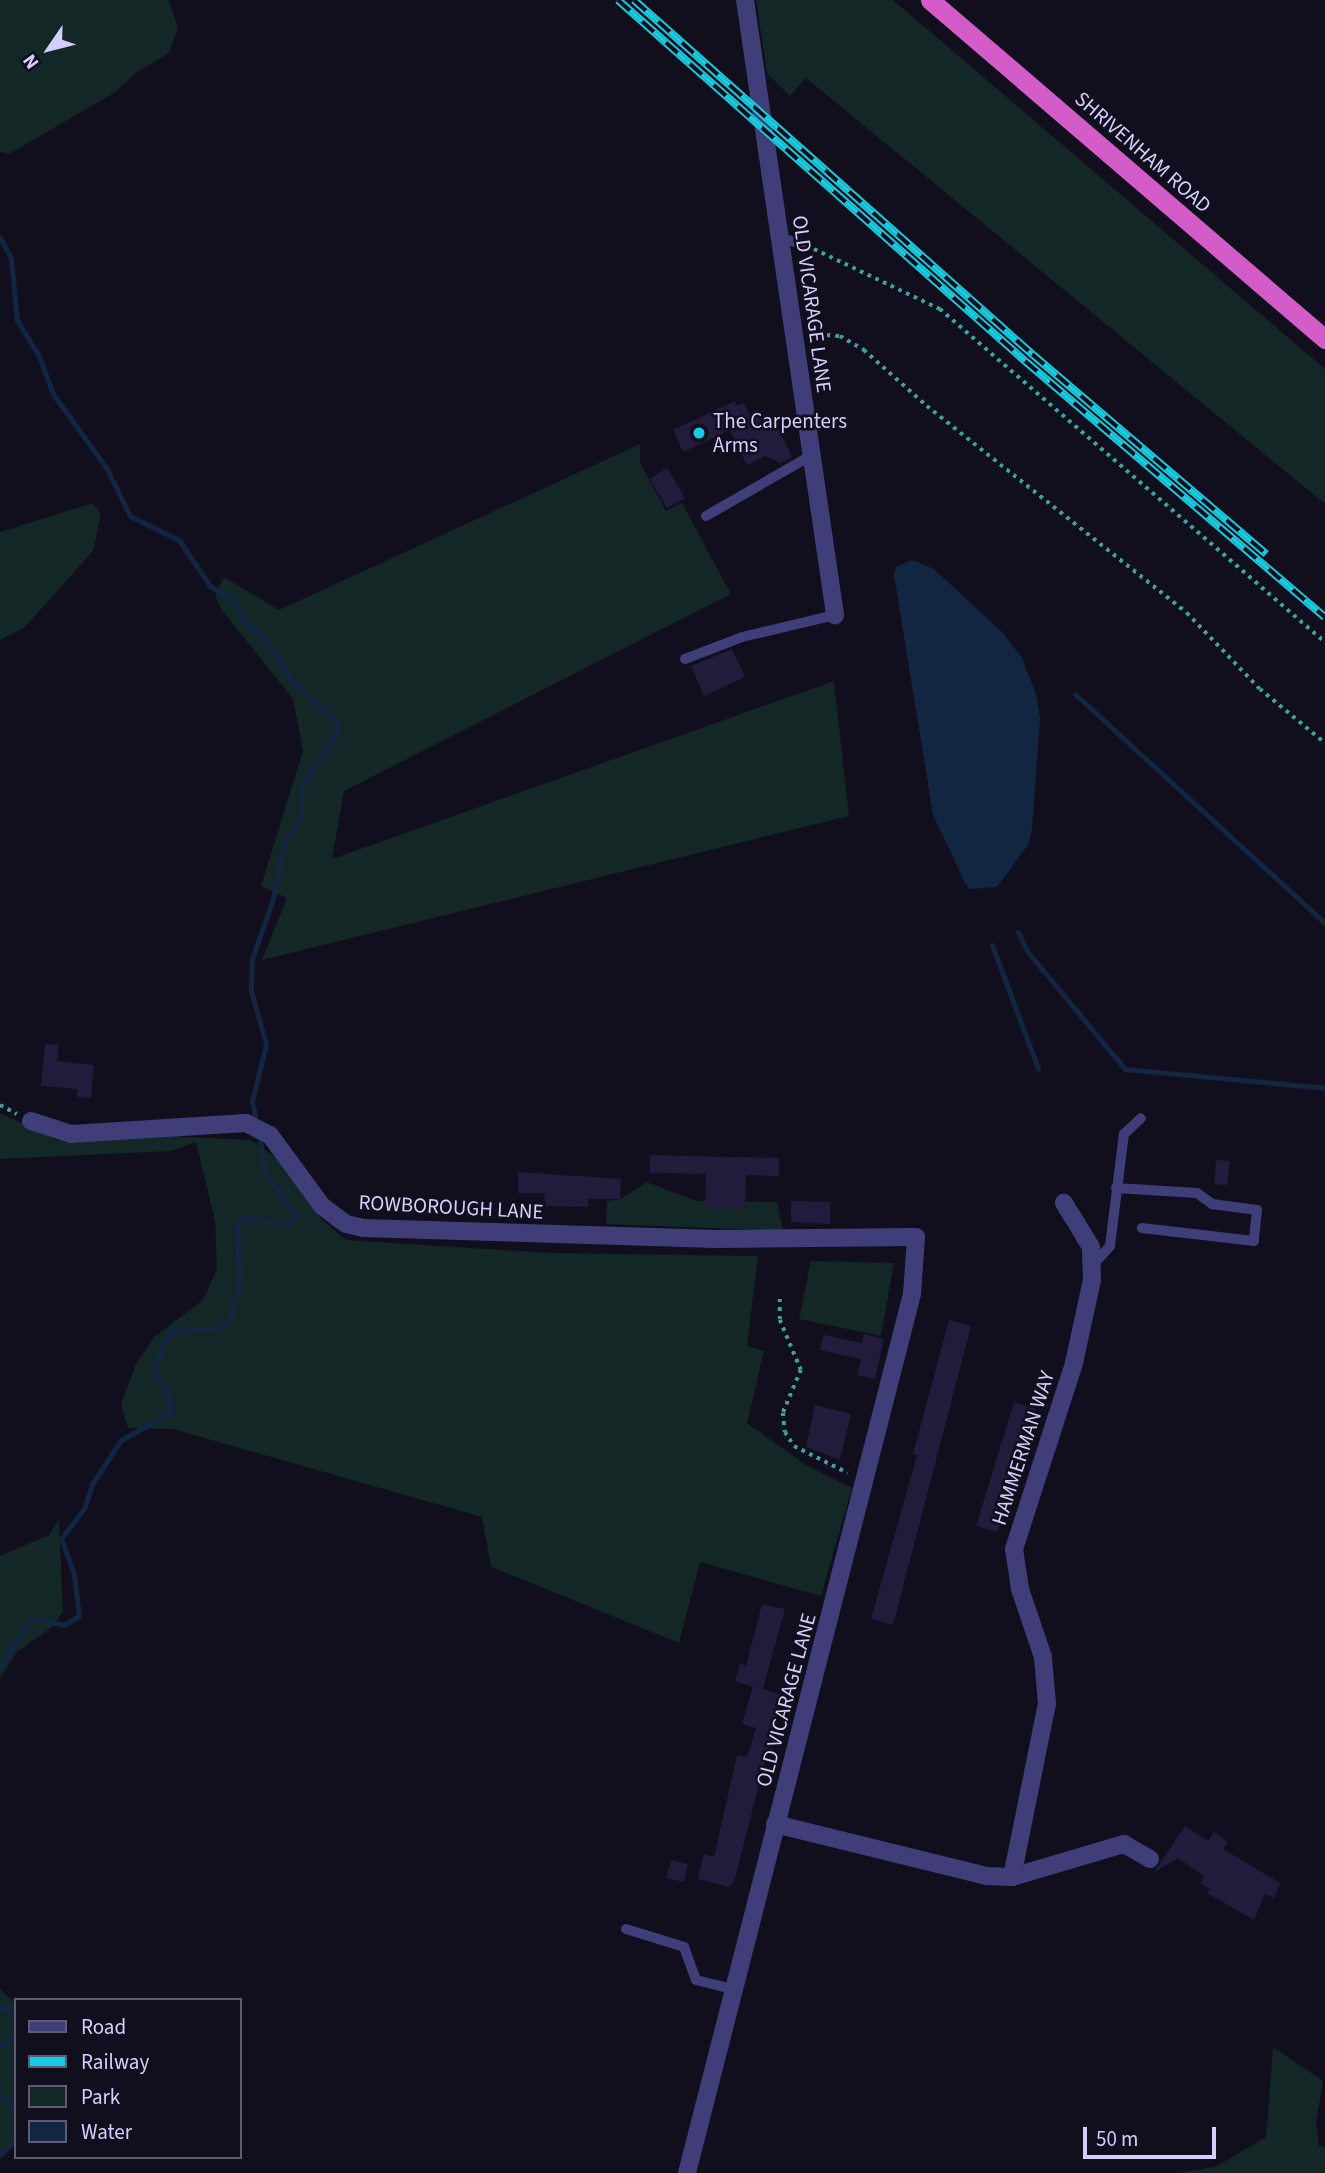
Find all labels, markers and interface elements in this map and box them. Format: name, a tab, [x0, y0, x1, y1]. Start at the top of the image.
north arrow	[14, 14, 84, 84]
text: N	[17, 48, 46, 74]
street label: SHRIVENHAM ROAD	[1070, 86, 1216, 218]
street label: OLD VICARAGE LANE	[787, 214, 837, 394]
place label: The Carpenters Arms	[713, 408, 847, 458]
marker: The Carpenters Arms	[691, 425, 707, 441]
street label: ROWBOROUGH LANE	[358, 1190, 544, 1224]
street label: HAMMERMAN WAY	[986, 1368, 1060, 1528]
street label: OLD VICARAGE LANE	[751, 1610, 821, 1790]
legend	[14, 1998, 242, 2159]
text: Road	[81, 2012, 126, 2042]
text: Railway	[81, 2047, 149, 2077]
text: Park	[81, 2082, 120, 2112]
scale bar	[1087, 2114, 1220, 2158]
text: Water	[81, 2117, 132, 2147]
text: 50 m	[1096, 2124, 1138, 2154]

